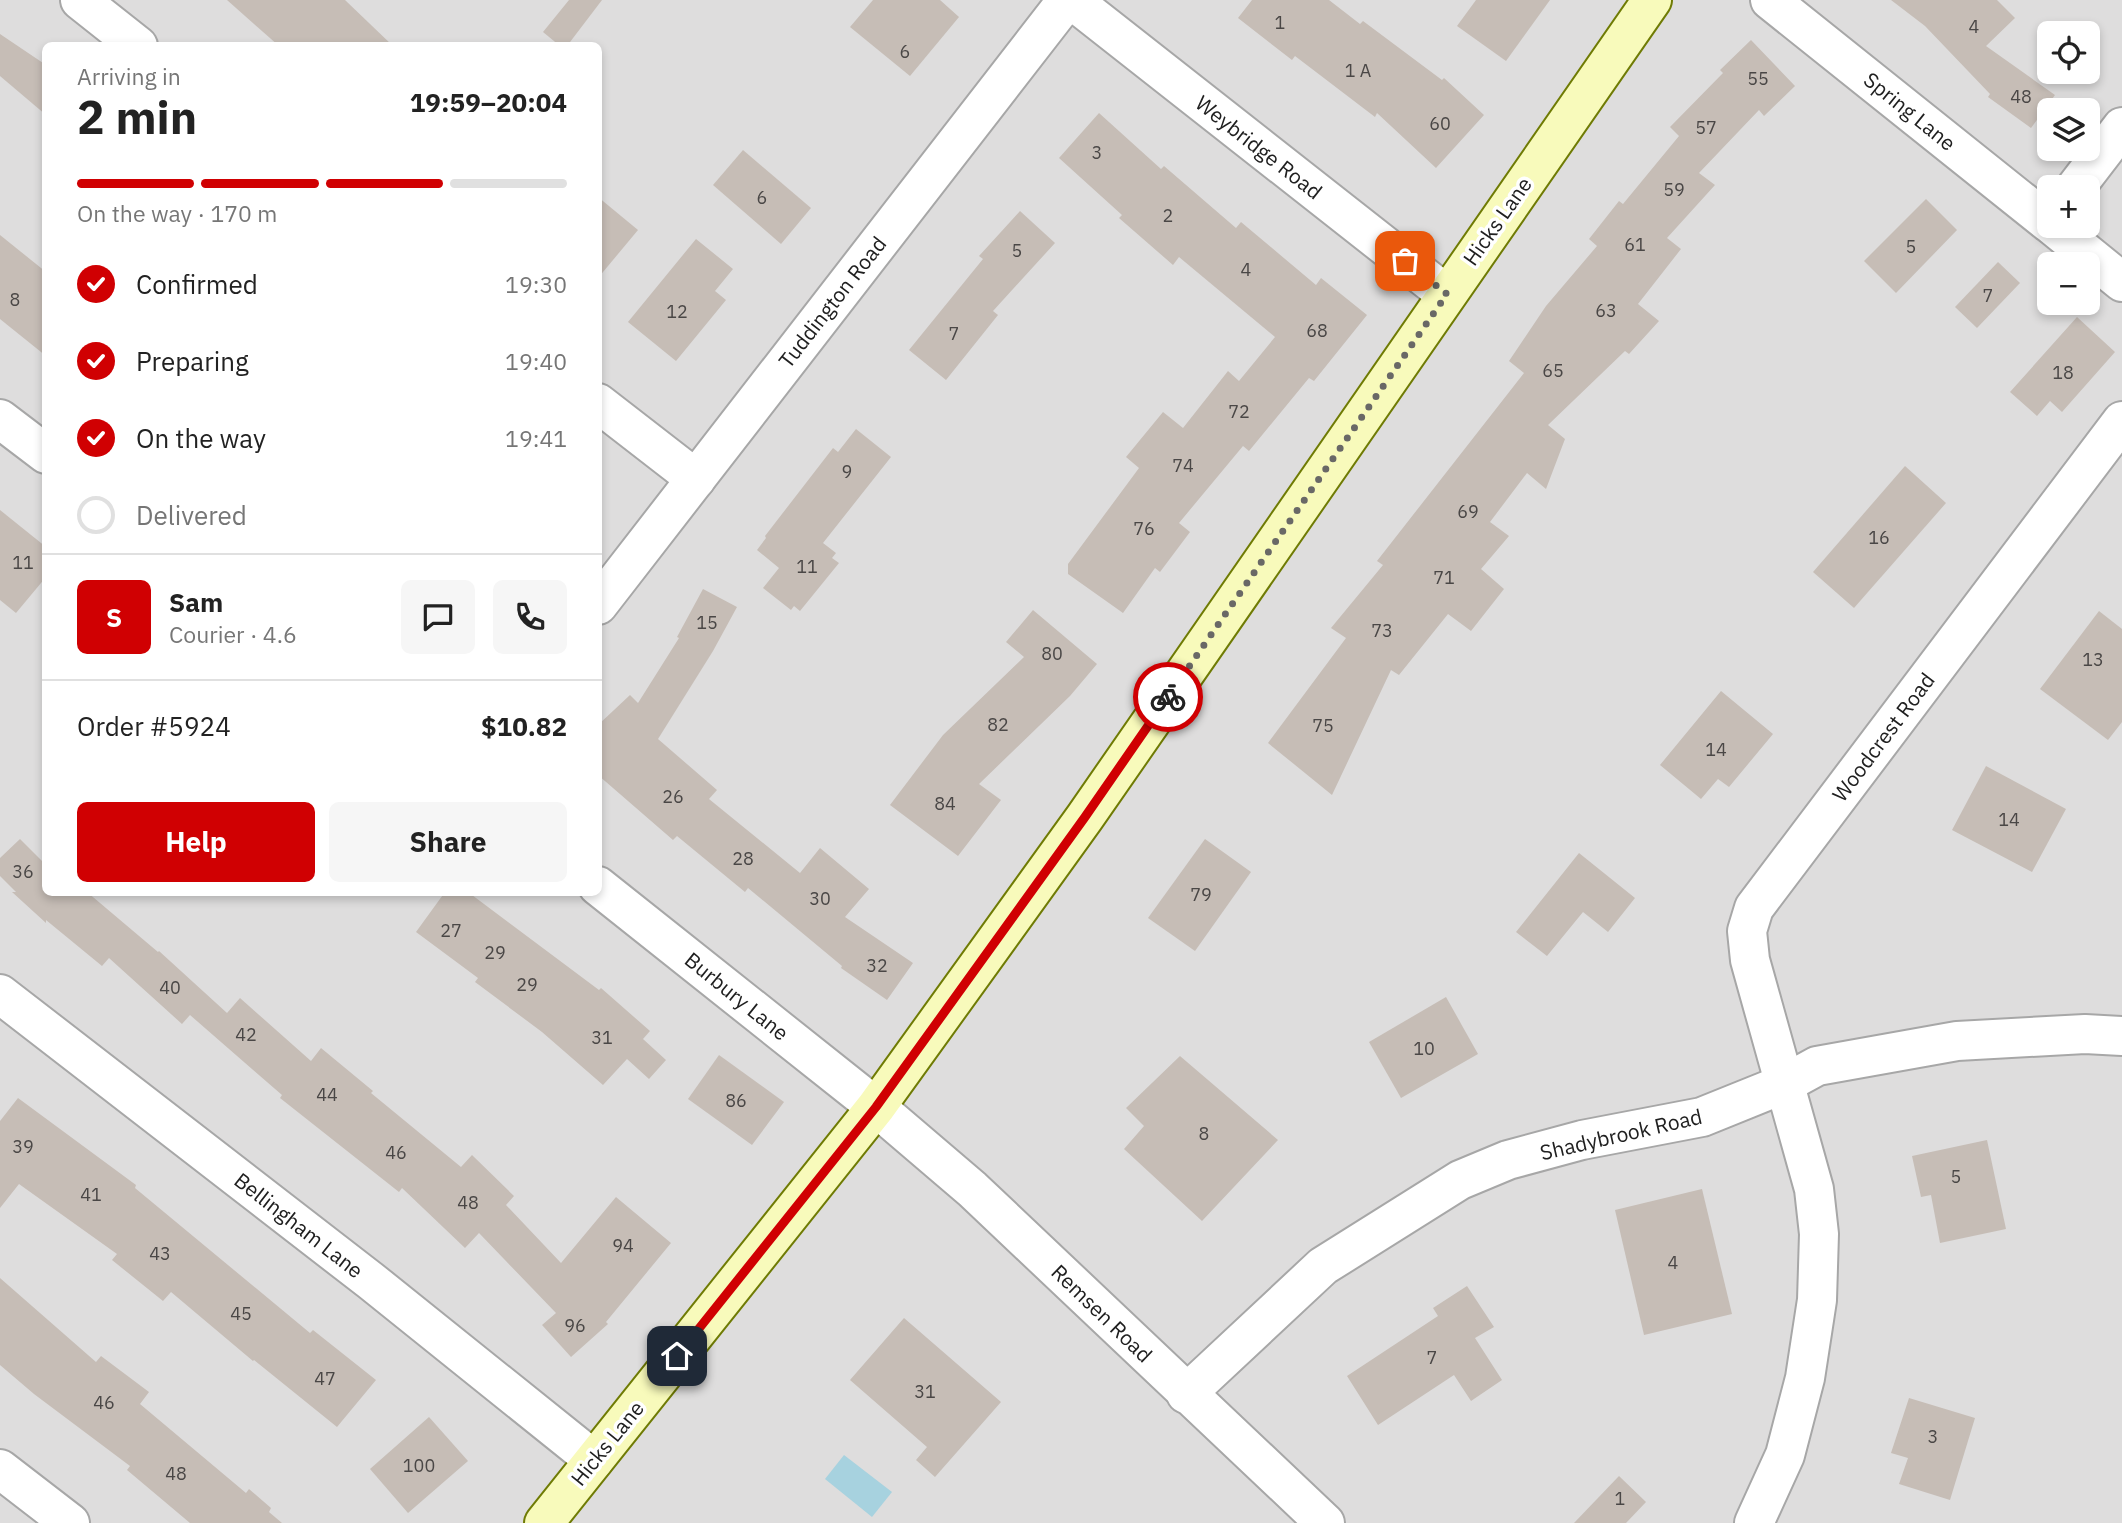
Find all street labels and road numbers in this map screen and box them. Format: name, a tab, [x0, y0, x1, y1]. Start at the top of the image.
street label: Spring Lane	[1858, 65, 1962, 157]
street label: Weybridge Road	[1190, 89, 1328, 205]
street label: Hicks Lane	[1456, 171, 1538, 271]
street label: Tuddington Road	[772, 230, 892, 374]
street label: Woodcrest Road	[1825, 667, 1941, 807]
street label: Burbury Lane	[679, 945, 795, 1047]
street label: Shadybrook Road	[1537, 1102, 1705, 1166]
street label: Bellingham Lane	[229, 1166, 369, 1284]
street label: Remsen Road	[1046, 1258, 1158, 1368]
street label: Hicks Lane	[564, 1395, 650, 1491]

